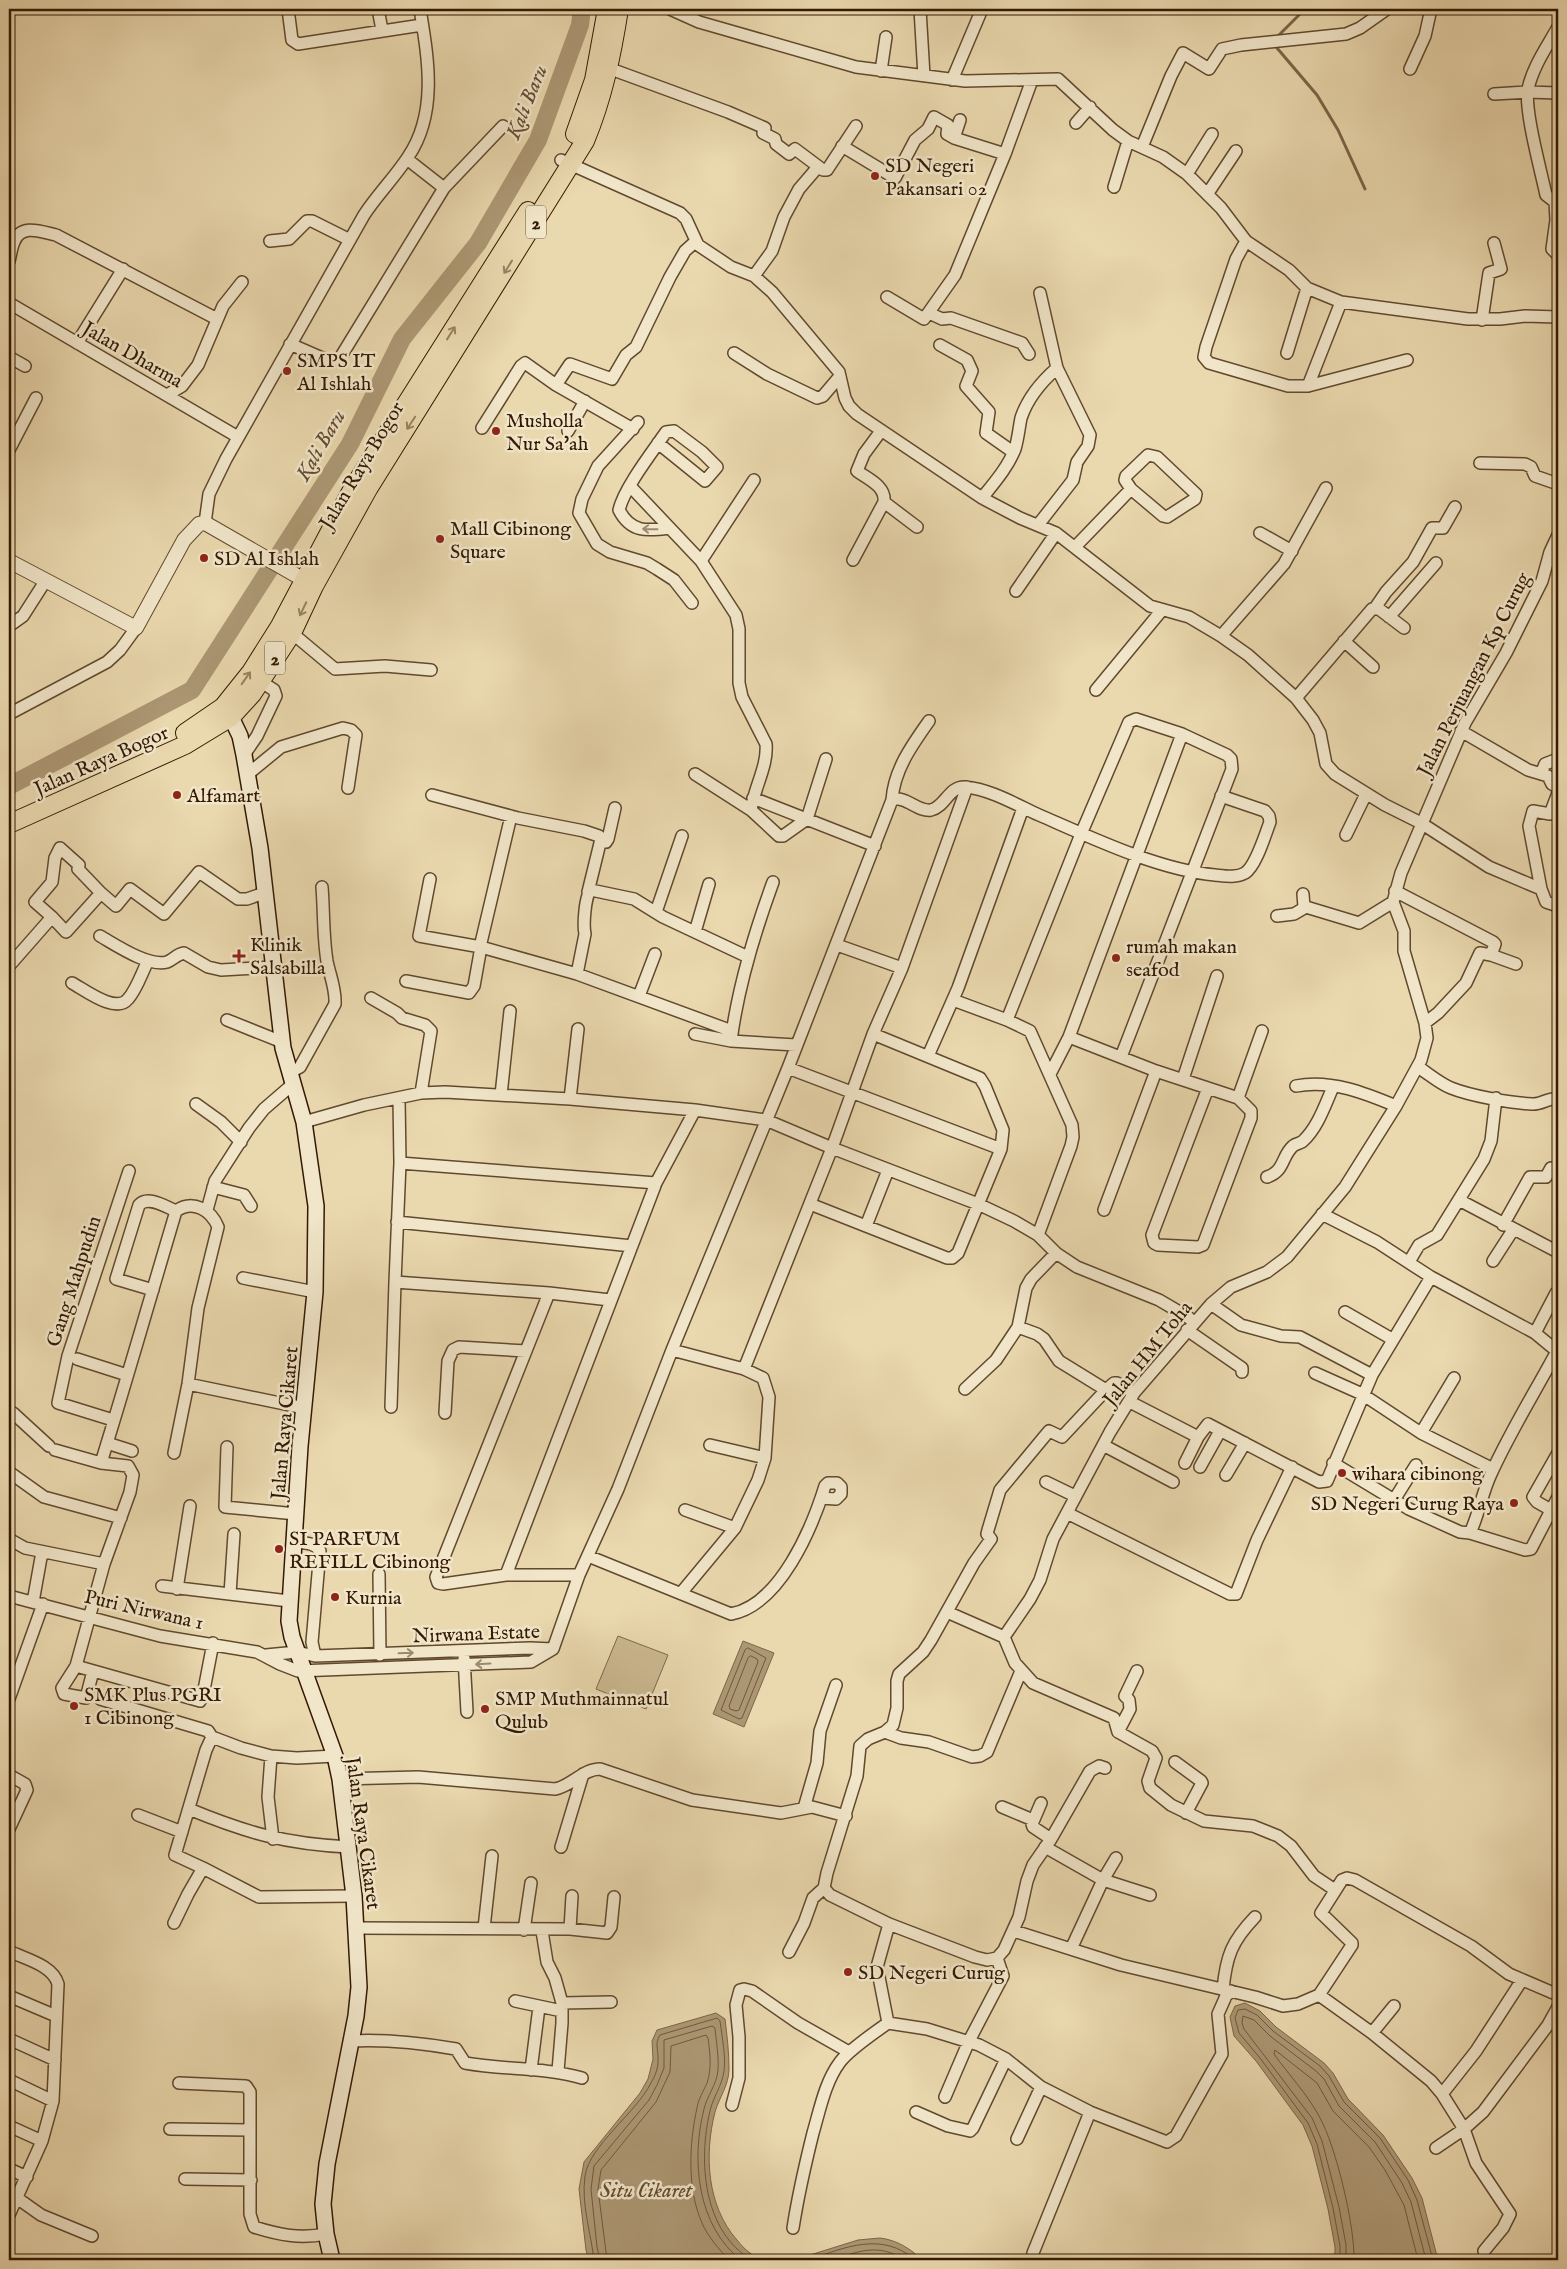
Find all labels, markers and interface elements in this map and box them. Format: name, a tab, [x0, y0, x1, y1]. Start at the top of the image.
water label: Kali Baru	[500, 62, 554, 145]
place label: SD Negeri Pakansari 02	[885, 154, 987, 202]
marker: SD Negeri Pakansari 02	[869, 170, 881, 182]
road number: 2	[526, 206, 546, 238]
one-way arrow	[502, 260, 513, 274]
street label: Jalan Dharma	[76, 315, 187, 394]
one-way arrow	[446, 327, 456, 341]
place label: SMPS IT Al Ishlah	[296, 349, 376, 397]
marker: SMPS IT Al Ishlah	[281, 365, 293, 377]
street label: Jalan Raya Bogor	[313, 397, 411, 536]
water label: Kali Baru	[290, 405, 352, 487]
place label: Musholla Nur Sa'ah	[506, 409, 589, 457]
one-way arrow	[405, 415, 415, 429]
marker: Musholla Nur Sa'ah	[490, 425, 502, 437]
place label: Mall Cibinong Square	[450, 517, 572, 565]
one-way arrow	[642, 524, 658, 534]
marker: Mall Cibinong Square	[434, 533, 446, 545]
place label: SD Al Ishlah	[214, 547, 319, 572]
marker: SD Al Ishlah	[198, 552, 210, 564]
street label: Jalan Perjuangan Kp Curug	[1411, 568, 1537, 782]
one-way arrow	[298, 601, 307, 616]
road number: 2	[265, 641, 285, 674]
one-way arrow	[241, 671, 251, 685]
street label: Jalan Raya Bogor	[29, 720, 173, 803]
place label: Alfamart	[186, 784, 260, 809]
marker: Alfamart	[171, 789, 183, 801]
place label: Klinik Salsabilla	[250, 933, 326, 981]
place label: rumah makan seafod	[1126, 935, 1237, 983]
marker: Klinik Salsabilla	[232, 949, 246, 963]
marker: rumah makan seafod	[1110, 952, 1122, 964]
street label: Gang Mahpudin	[41, 1212, 107, 1350]
street label: Jalan HM Toha	[1097, 1296, 1199, 1413]
street label: Jalan Raya Cikaret	[266, 1345, 305, 1503]
place label: wihara cibinong	[1352, 1462, 1484, 1487]
marker: wihara cibinong	[1336, 1467, 1348, 1479]
place label: SD Negeri Curug Raya	[1311, 1492, 1504, 1517]
marker: SD Negeri Curug Raya	[1508, 1497, 1520, 1509]
place label: SI PARFUM REFILL Cibinong	[289, 1527, 452, 1575]
marker: SI PARFUM REFILL Cibinong	[273, 1543, 285, 1555]
street label: Puri Nirwana 1	[82, 1585, 206, 1636]
place label: Kurnia	[345, 1586, 402, 1611]
marker: Kurnia	[329, 1591, 341, 1603]
street label: Nirwana Estate	[412, 1620, 540, 1649]
one-way arrow	[398, 1649, 414, 1658]
one-way arrow	[475, 1659, 491, 1668]
place label: SMK Plus PGRI 1 Cibinong	[84, 1683, 222, 1731]
place label: SMP Muthmainnatul Qulub	[495, 1687, 669, 1735]
marker: SMK Plus PGRI 1 Cibinong	[68, 1700, 80, 1712]
marker: SMP Muthmainnatul Qulub	[479, 1703, 491, 1715]
street label: Jalan Raya Cikaret	[339, 1753, 386, 1911]
place label: SD Negeri Curug	[858, 1961, 1006, 1986]
marker: SD Negeri Curug	[842, 1966, 854, 1978]
water label: Situ Cikaret	[600, 2178, 694, 2205]

